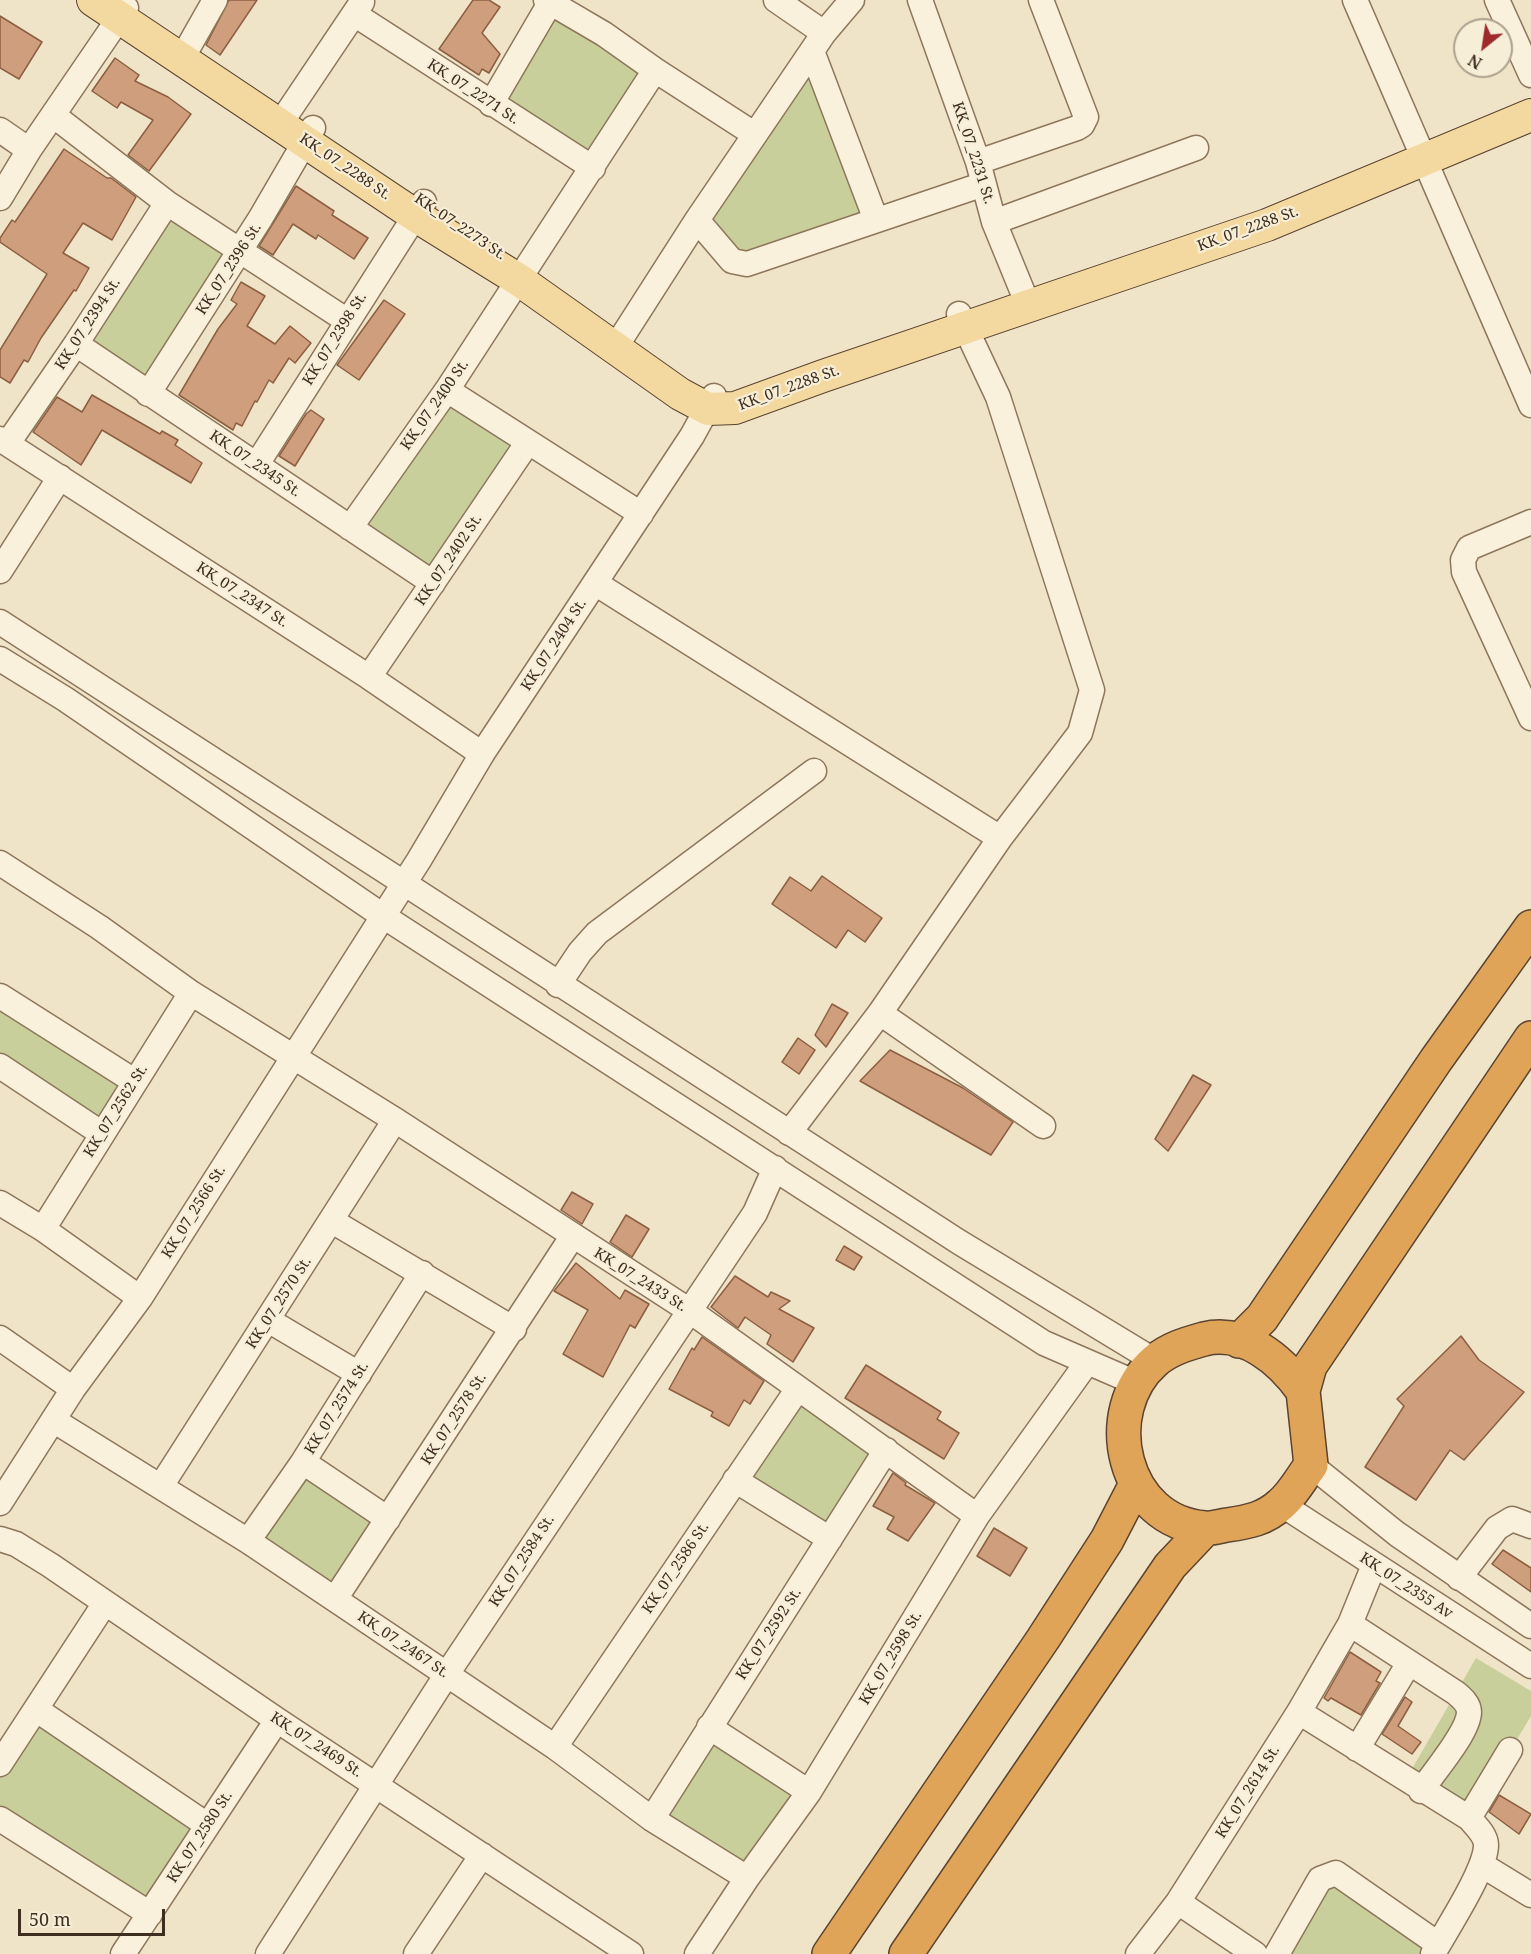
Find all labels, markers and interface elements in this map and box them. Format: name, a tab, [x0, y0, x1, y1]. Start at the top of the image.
north arrow	[1453, 18, 1513, 78]
text: N	[1464, 49, 1486, 75]
street label: KK_07_2271 St.	[424, 56, 522, 128]
street label: KK_07_2231 St.	[948, 100, 998, 206]
street label: KK_07_2288 St.	[296, 130, 394, 204]
street label: KK_07_2273 St.	[411, 190, 509, 264]
street label: KK_07_2288 St.	[1195, 202, 1301, 256]
street label: KK_07_2396 St.	[193, 220, 265, 318]
street label: KK_07_2394 St.	[52, 275, 124, 373]
street label: KK_07_2398 St.	[299, 289, 371, 389]
street label: KK_07_2400 St.	[397, 356, 473, 454]
street label: KK_07_2288 St.	[736, 361, 842, 415]
street label: KK_07_2345 St.	[206, 427, 304, 501]
street label: KK_07_2402 St.	[412, 511, 486, 609]
street label: KK_07_2347 St.	[193, 559, 291, 631]
street label: KK_07_2404 St.	[518, 596, 590, 694]
street label: KK_07_2562 St.	[80, 1061, 152, 1161]
street label: KK_07_2566 St.	[158, 1162, 230, 1262]
street label: KK_07_2433 St.	[590, 1244, 690, 1316]
street label: KK_07_2570 St.	[243, 1254, 315, 1352]
street label: KK_07_2574 St.	[301, 1358, 373, 1458]
street label: KK_07_2578 St.	[418, 1370, 490, 1468]
street label: KK_07_2584 St.	[486, 1512, 558, 1610]
street label: KK_07_2586 St.	[639, 1519, 713, 1617]
street label: KK_07_2355 Av	[1356, 1549, 1456, 1623]
street label: KK_07_2592 St.	[733, 1585, 805, 1683]
street label: KK_07_2467 St.	[354, 1608, 452, 1682]
street label: KK_07_2598 St.	[856, 1608, 926, 1708]
street label: KK_07_2469 St.	[267, 1709, 365, 1781]
street label: KK_07_2614 St.	[1212, 1742, 1284, 1842]
street label: KK_07_2580 St.	[164, 1788, 236, 1886]
scale bar	[21, 1897, 168, 1935]
text: 50 m	[29, 1907, 71, 1931]

